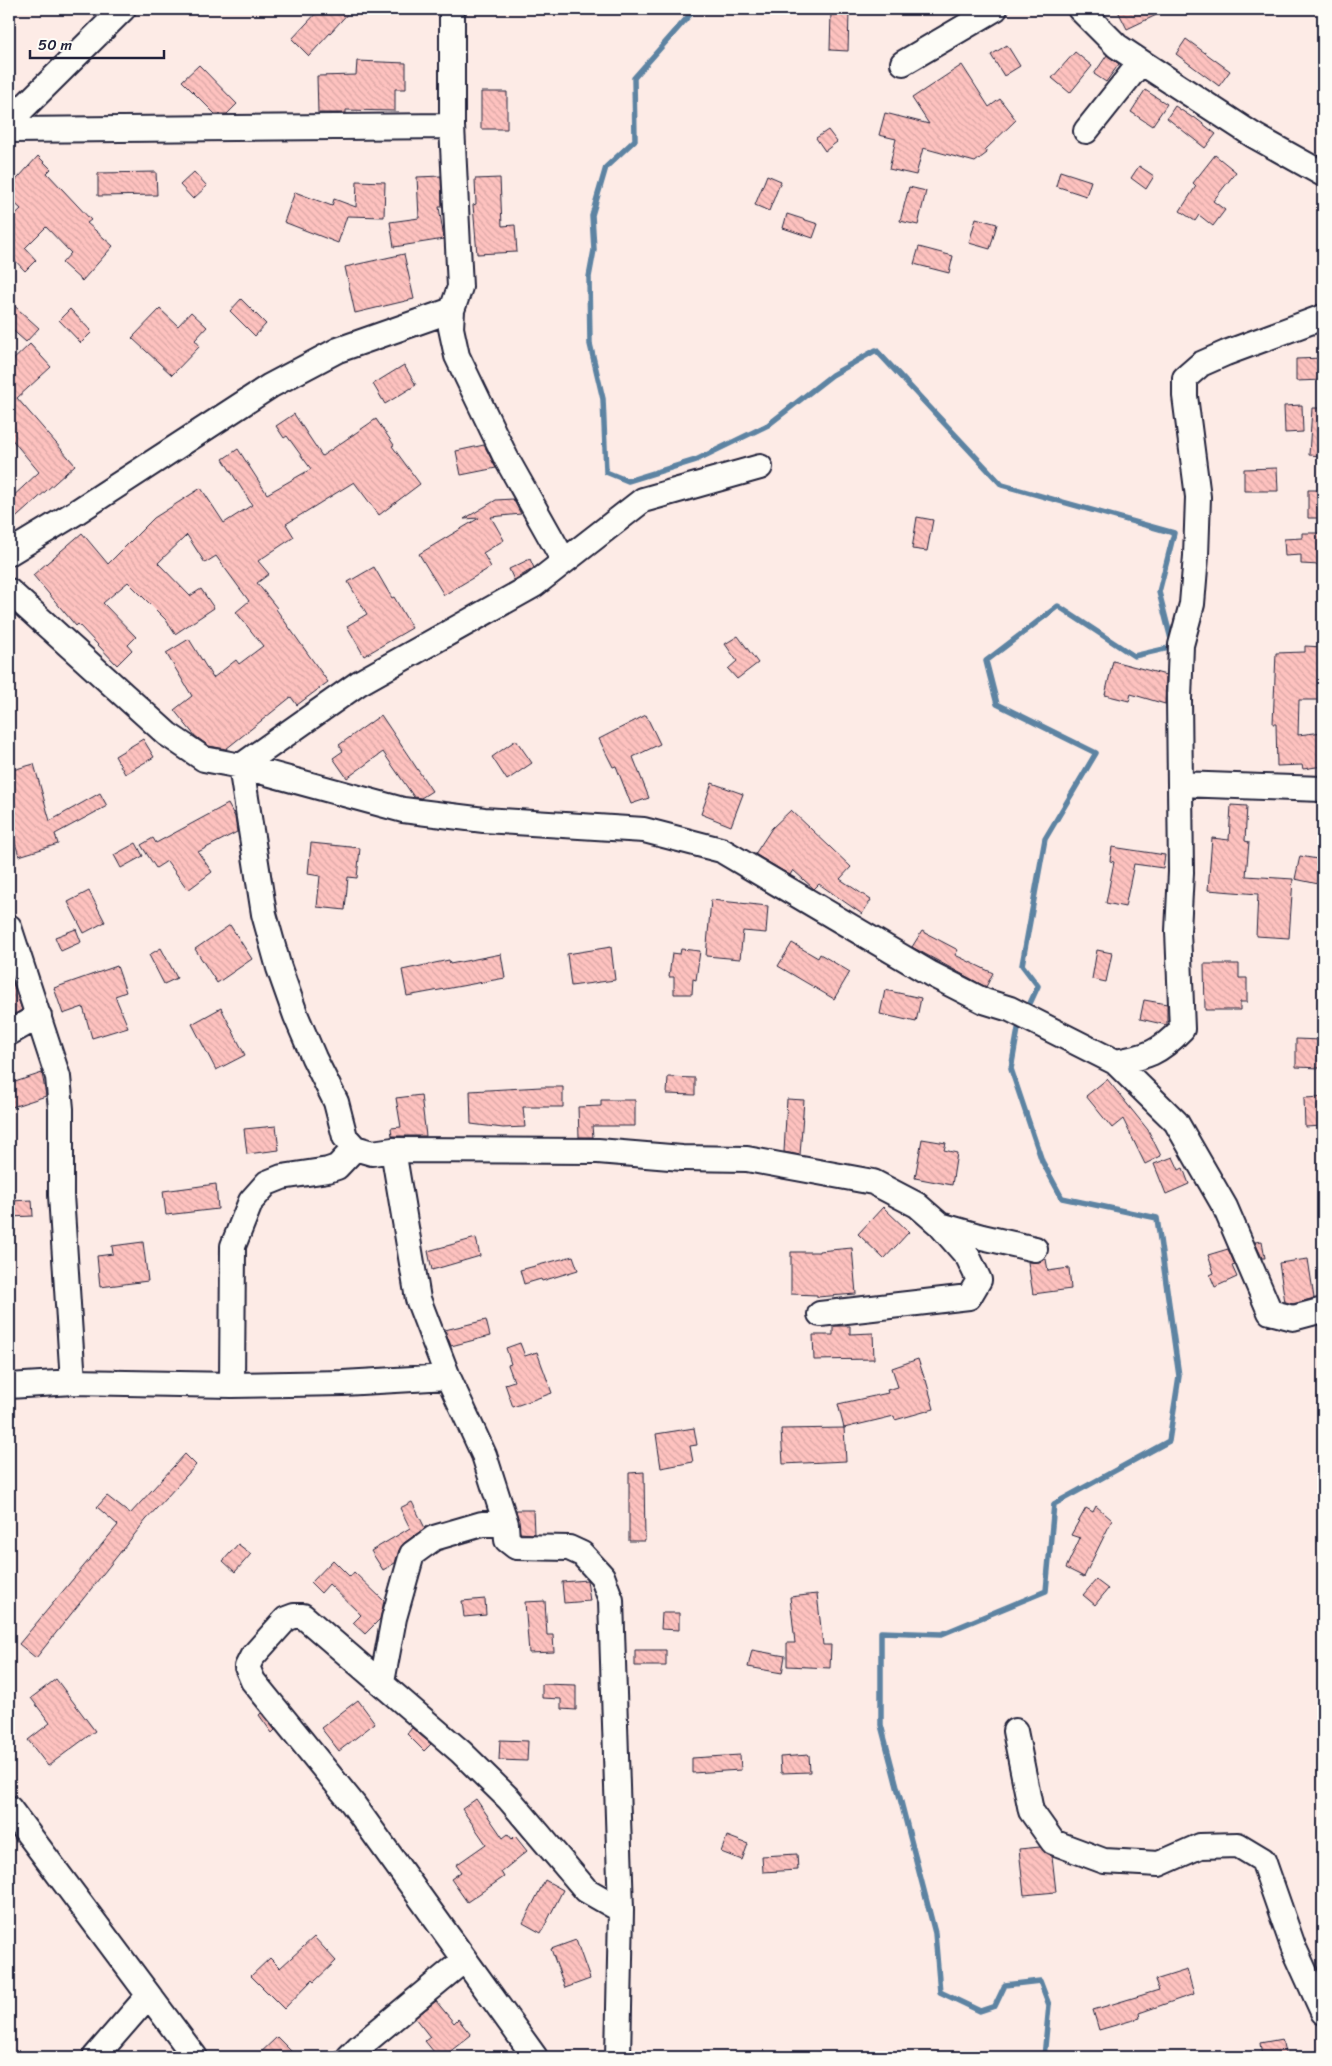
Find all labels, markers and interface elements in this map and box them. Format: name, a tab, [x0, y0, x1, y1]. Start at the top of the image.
scale bar	[30, 28, 164, 60]
text: 50 m	[38, 32, 73, 58]

